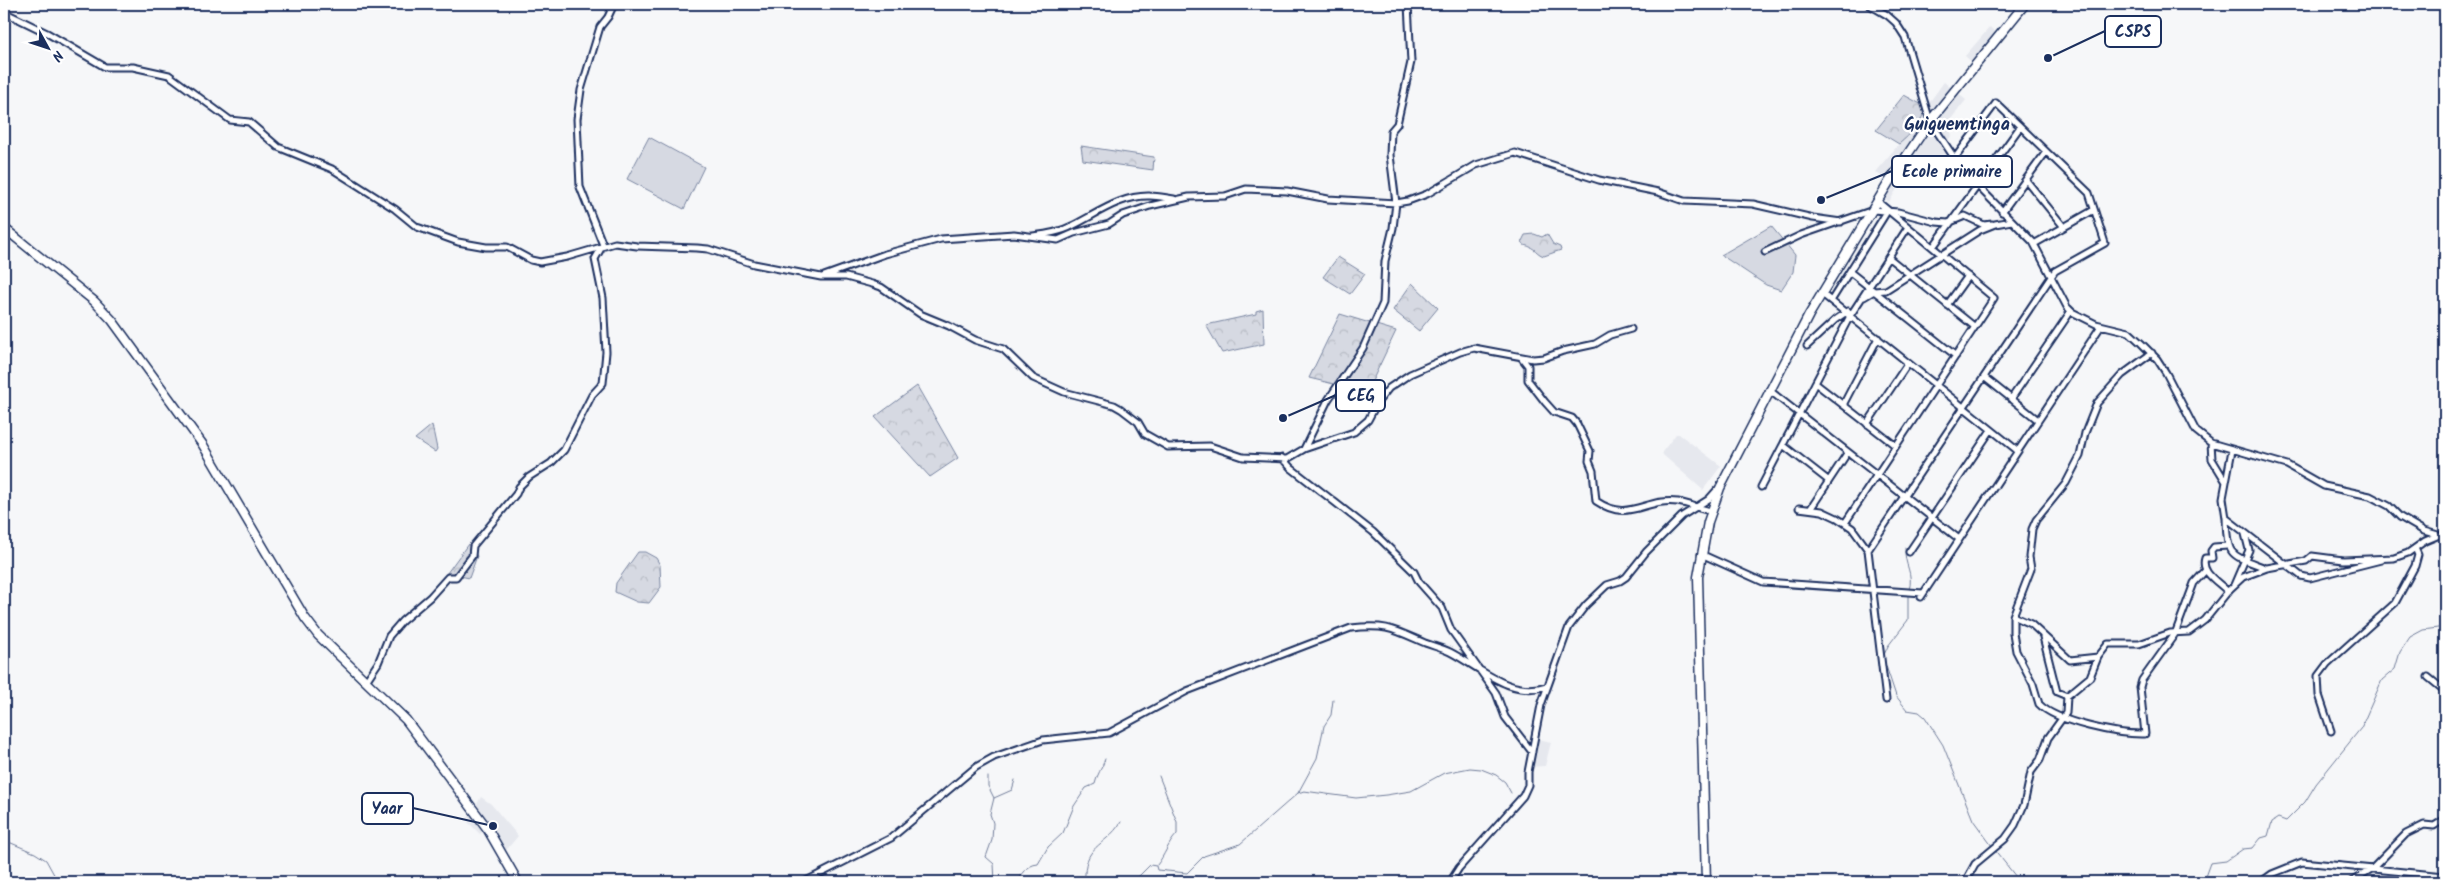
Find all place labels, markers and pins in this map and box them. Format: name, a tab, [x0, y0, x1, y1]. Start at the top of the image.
callout: CSPS	[2105, 16, 2161, 47]
callout: Ecole primaire	[1892, 156, 2012, 187]
callout: CEG	[1336, 380, 1385, 411]
callout: Yaar	[362, 793, 413, 824]

